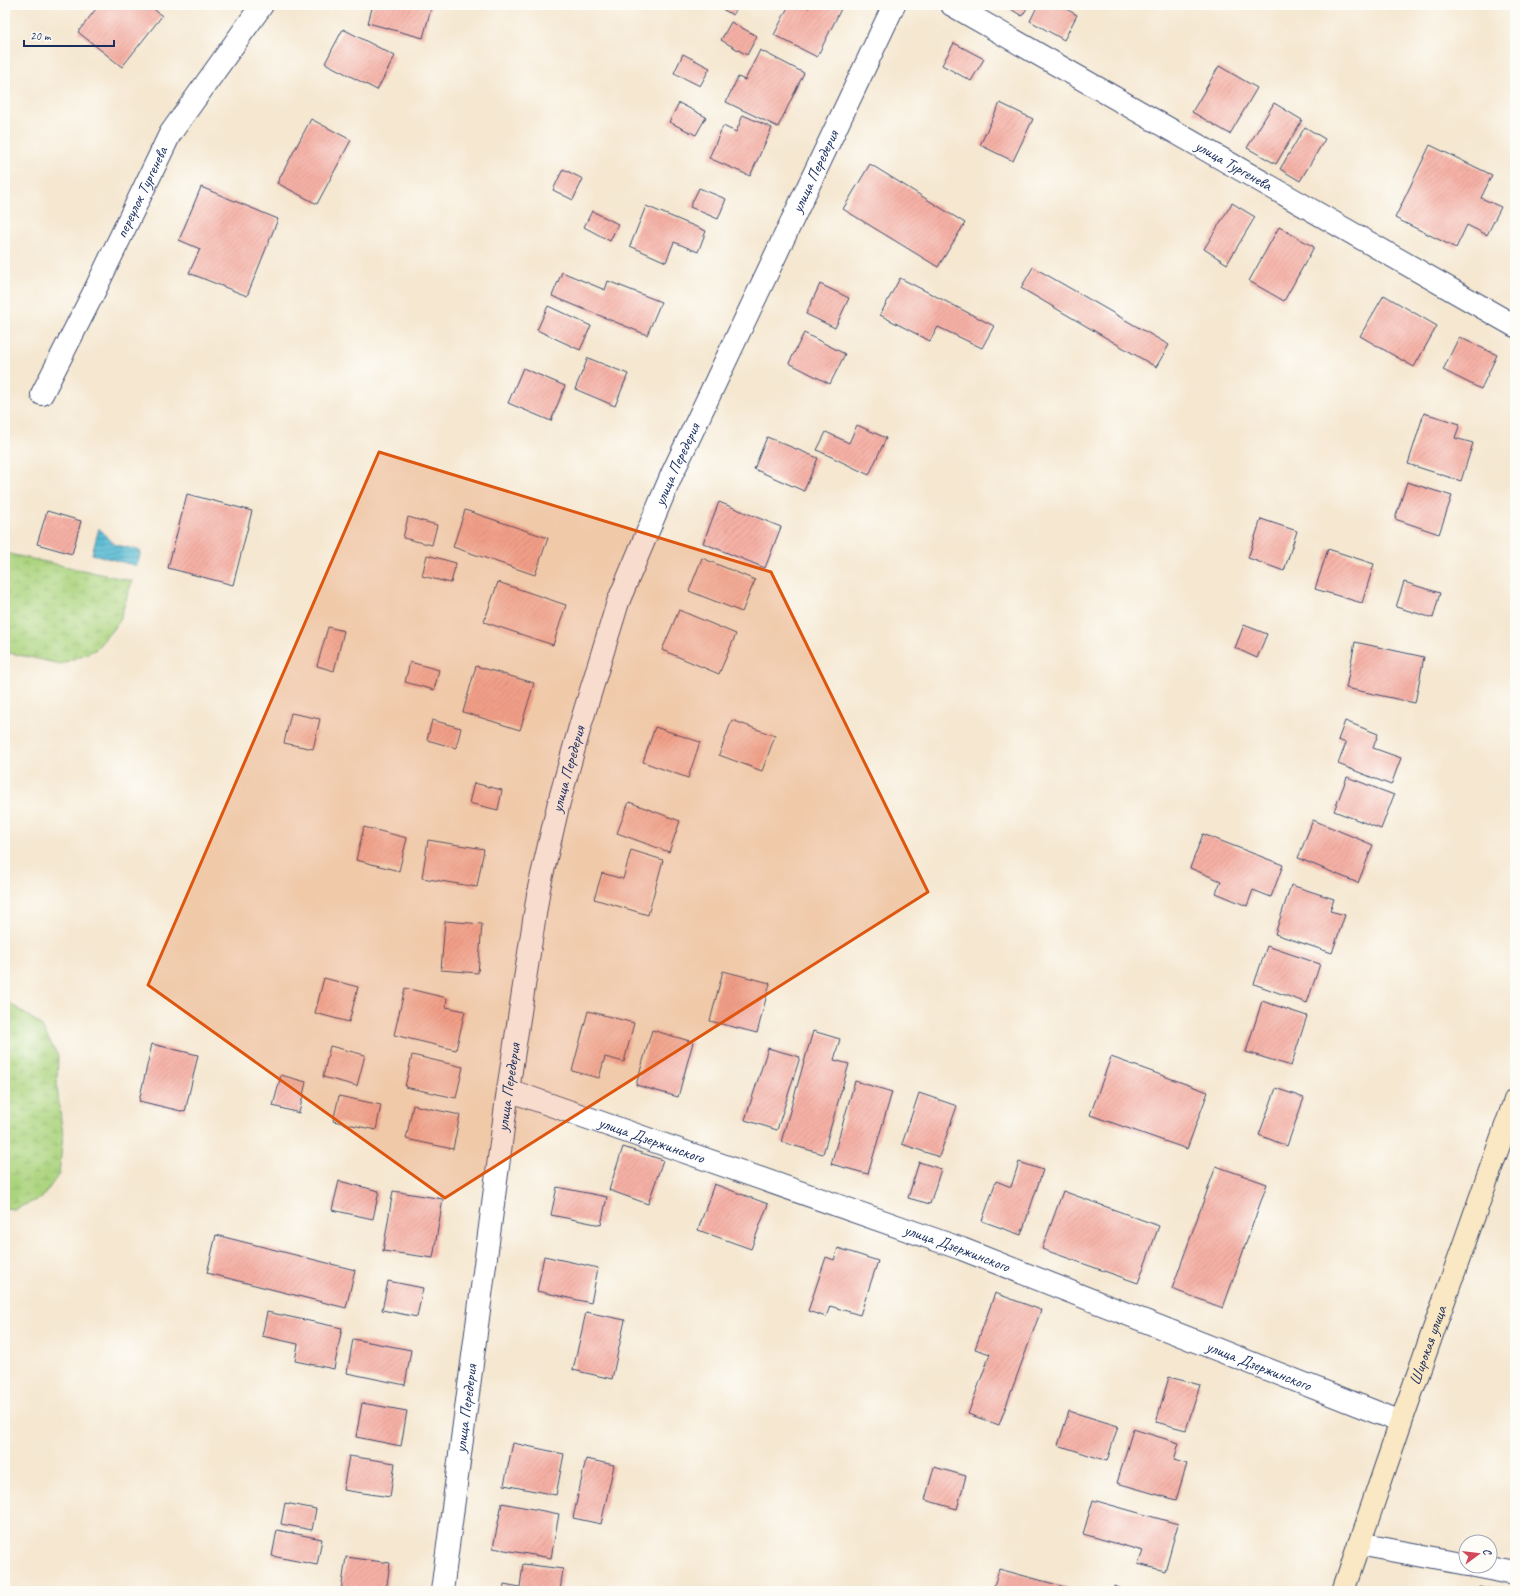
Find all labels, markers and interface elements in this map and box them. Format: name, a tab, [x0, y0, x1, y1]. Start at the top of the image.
scale bar	[24, 22, 114, 48]
text: 20 m	[30, 28, 52, 44]
street label: улица Передерия	[787, 126, 844, 217]
street label: улица Тургенева	[1191, 135, 1276, 196]
street label: переулок Тургенева	[111, 142, 173, 241]
street label: улица Передерия	[649, 419, 705, 510]
street label: улица Передерия	[547, 723, 590, 815]
street label: улица Передерия	[493, 1041, 525, 1134]
street label: улица Дзержинского	[595, 1112, 708, 1168]
street label: улица Дзержинского	[901, 1219, 1014, 1277]
street label: Широкая улица	[1405, 1302, 1452, 1388]
street label: улица Дзержинского	[1203, 1336, 1315, 1396]
street label: улица Передерия	[450, 1362, 482, 1455]
north arrow	[1458, 1534, 1498, 1574]
text: С	[1480, 1547, 1496, 1557]

